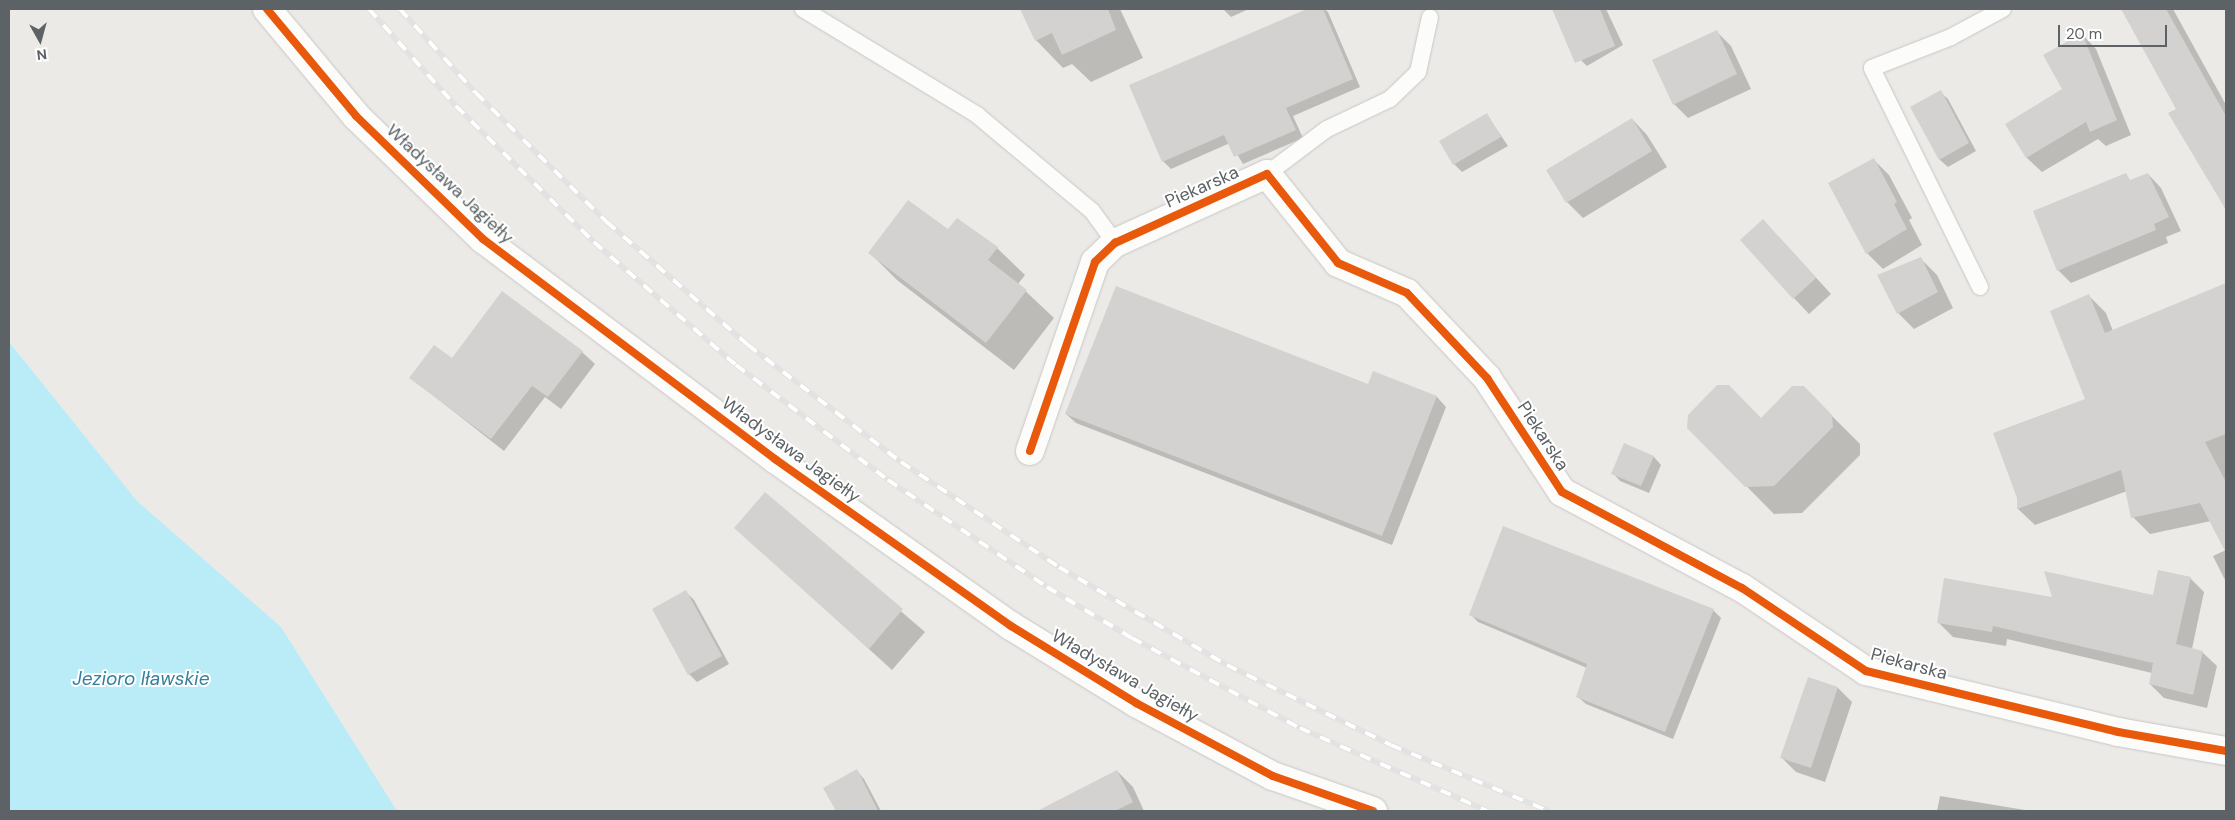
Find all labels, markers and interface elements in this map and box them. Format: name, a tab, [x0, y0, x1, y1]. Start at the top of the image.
north arrow	[15, 15, 65, 65]
scale bar	[2060, 15, 2169, 47]
text: 20 m	[2066, 24, 2102, 44]
text: N	[36, 45, 48, 64]
street label: Władysława Jagiełły	[382, 119, 518, 249]
street label: Piekarska	[1162, 161, 1242, 213]
street label: Władysława Jagiełły	[717, 392, 865, 508]
street label: Piekarska	[1513, 397, 1573, 475]
street label: Władysława Jagiełły	[1048, 625, 1202, 727]
street label: Piekarska	[1868, 643, 1950, 685]
water label: Jezioro Iławskie	[72, 668, 210, 690]

